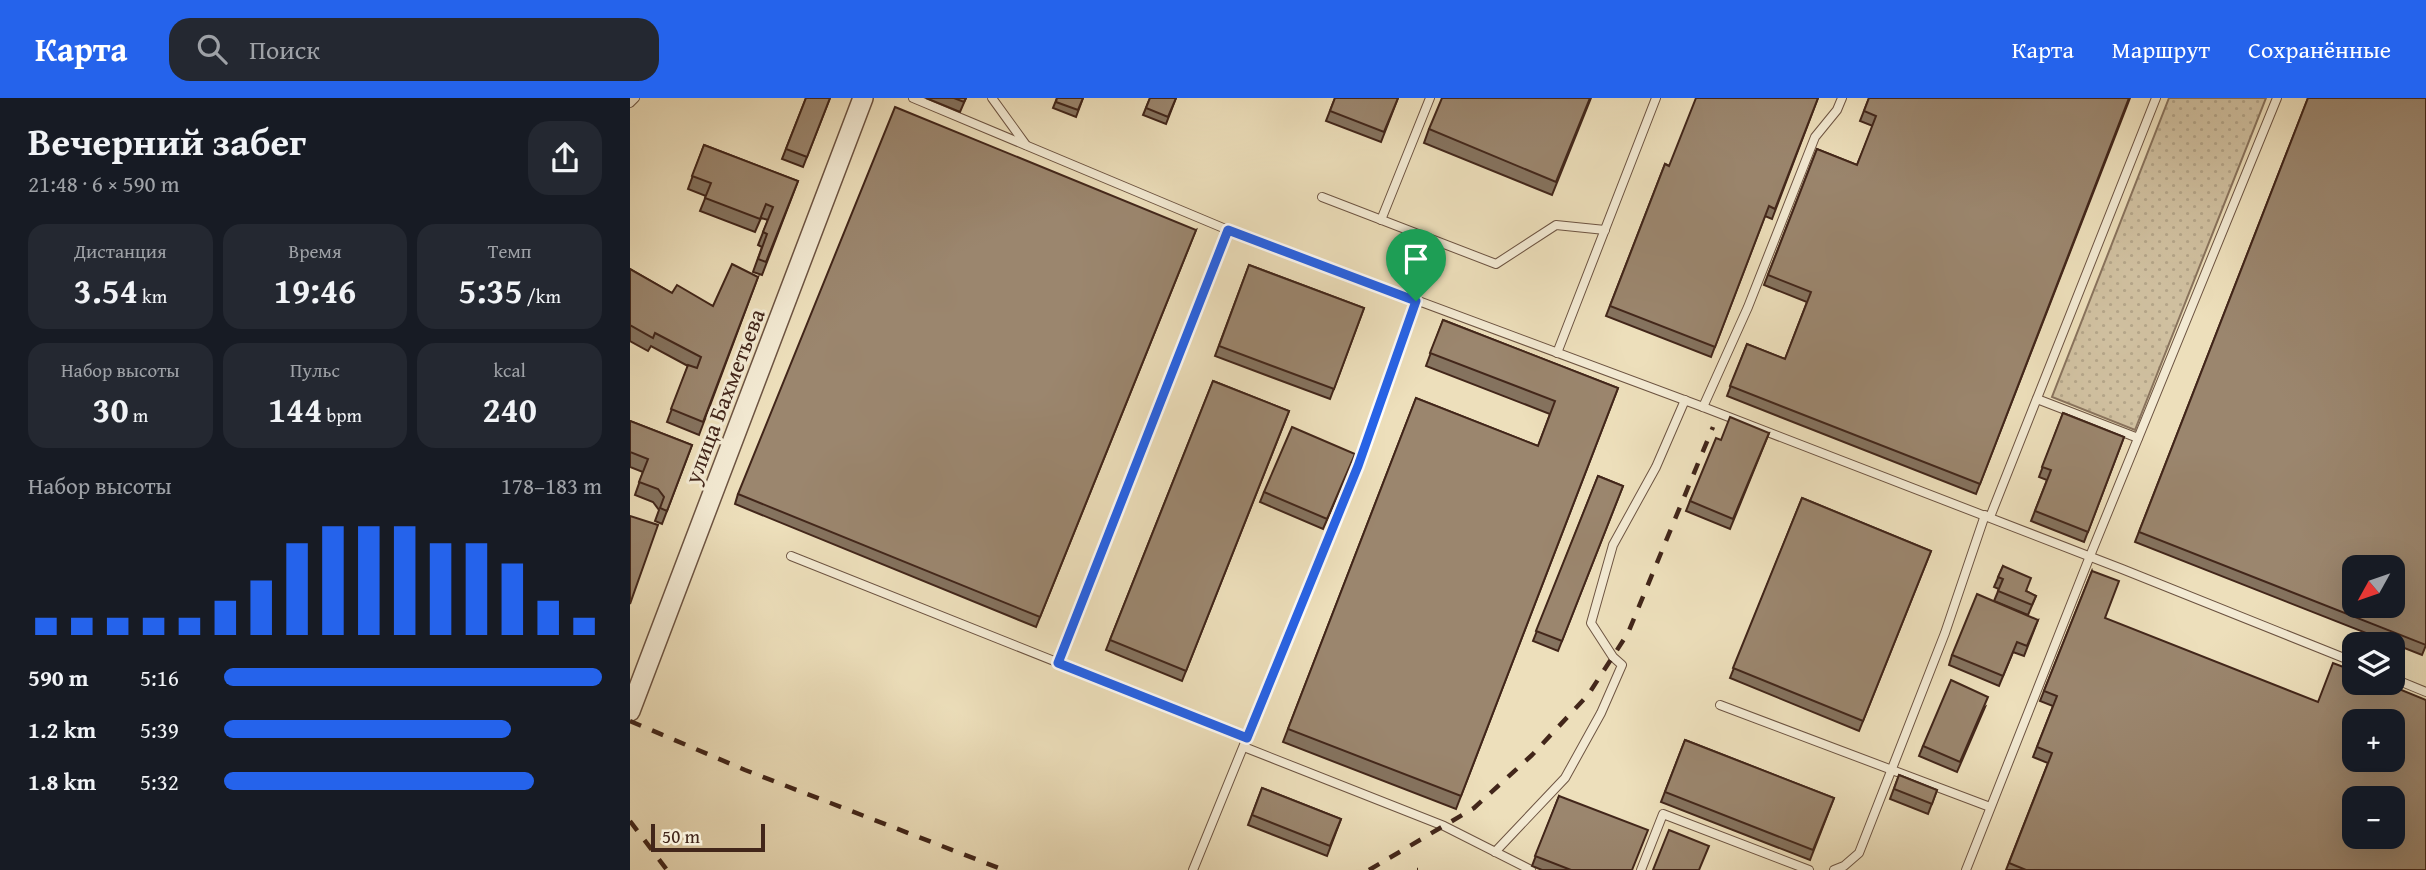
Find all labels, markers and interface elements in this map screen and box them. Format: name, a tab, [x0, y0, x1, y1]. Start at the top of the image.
search box	[169, 18, 659, 81]
text: Карта	[35, 25, 127, 73]
icon: search	[193, 30, 231, 68]
text: Поиск	[249, 30, 320, 69]
text: Карта	[2012, 32, 2074, 67]
text: Маршрут	[2112, 32, 2210, 67]
text: Сохранённые	[2248, 32, 2391, 67]
text: Вечерний забег	[28, 113, 306, 169]
button: share	[528, 121, 602, 195]
text: 21:48 · 6 × 590 m	[28, 167, 180, 200]
pin	[1386, 229, 1446, 301]
text: Дистанция	[74, 237, 167, 265]
text: Время	[288, 237, 342, 265]
text: Темп	[488, 237, 532, 265]
icon: arrive	[1397, 240, 1435, 278]
text: 3.54	[74, 265, 138, 316]
text: 19:46	[274, 265, 356, 316]
text: 5:35	[458, 265, 523, 316]
text: km	[138, 282, 167, 310]
text: /km	[523, 282, 561, 310]
street label: улица Бахметьева	[675, 304, 773, 489]
text: Набор высоты	[61, 356, 180, 384]
text: Пульс	[290, 356, 340, 384]
text: kcal	[493, 356, 526, 384]
text: 30	[92, 384, 129, 435]
text: 144	[268, 384, 322, 435]
text: 240	[482, 384, 537, 435]
text: m	[129, 401, 148, 429]
text: bpm	[322, 401, 362, 429]
text: Набор высоты	[28, 469, 172, 502]
text: 178–183 m	[501, 469, 602, 502]
north arrow	[2342, 555, 2404, 618]
map controls	[2342, 555, 2405, 849]
button: layers	[2342, 632, 2405, 695]
text: 590 m	[28, 661, 89, 694]
text: 5:16	[140, 661, 179, 694]
button: +	[2342, 709, 2405, 772]
text: 1.2 km	[28, 713, 96, 746]
text: 5:39	[140, 713, 179, 746]
text: 1.8 km	[28, 765, 96, 798]
text: 5:32	[140, 765, 179, 798]
button: −	[2342, 786, 2405, 849]
scale bar	[651, 821, 765, 853]
text: 50 m	[662, 822, 700, 850]

